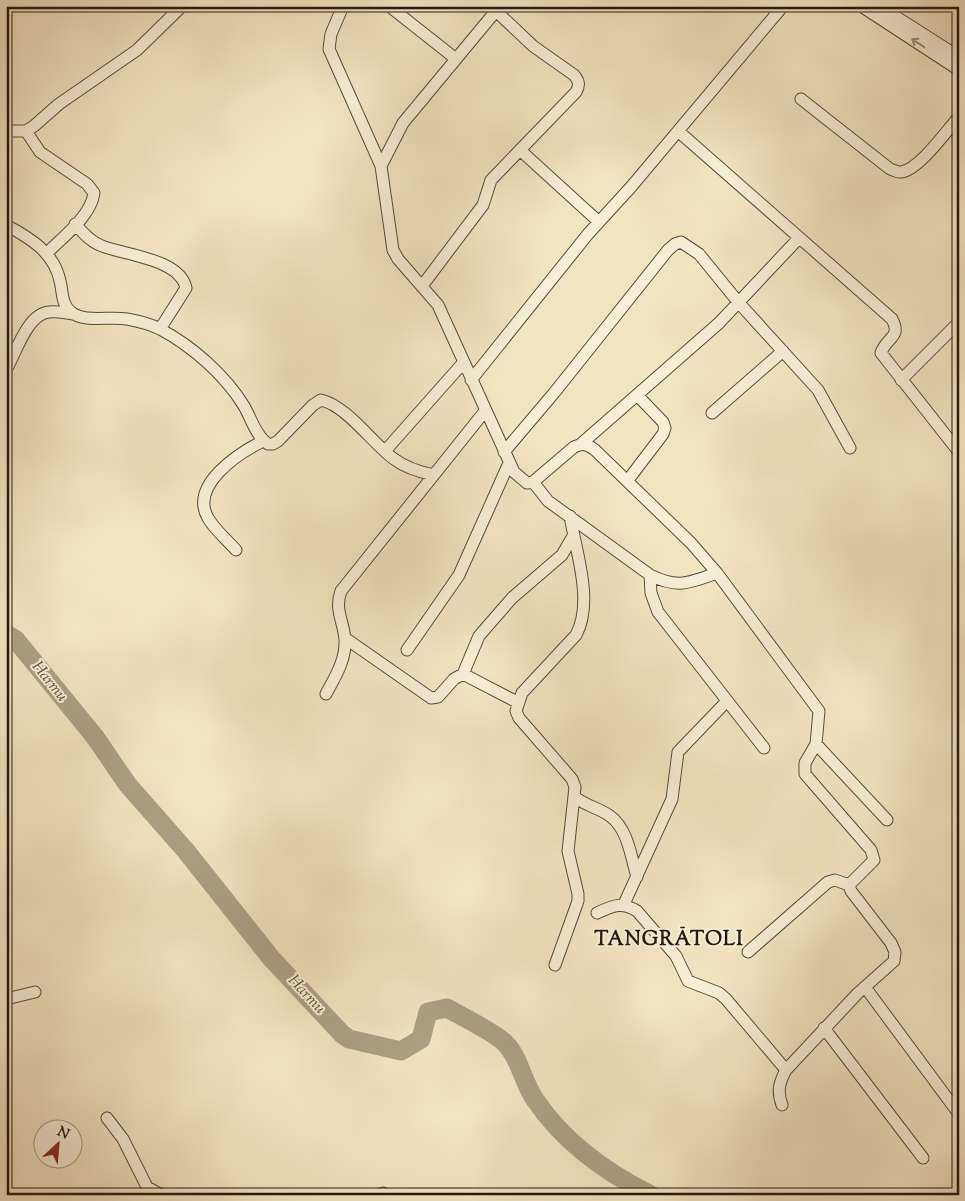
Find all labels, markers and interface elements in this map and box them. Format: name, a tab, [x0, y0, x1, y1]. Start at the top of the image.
one-way arrow	[911, 38, 925, 48]
water label: Harmu	[26, 657, 73, 708]
district label: TANGRĀTOLI	[594, 926, 744, 955]
water label: Harmu	[282, 970, 331, 1020]
north arrow	[32, 1118, 82, 1168]
text: N	[53, 1123, 72, 1146]

